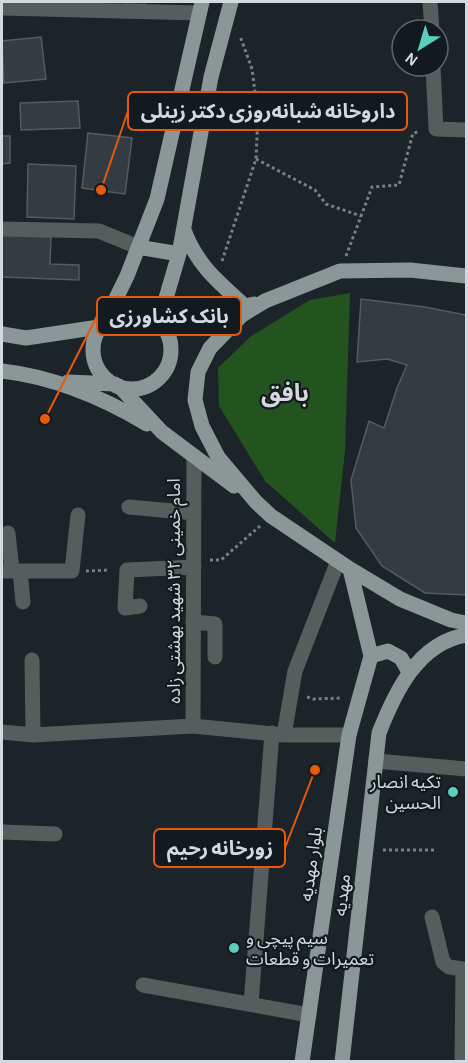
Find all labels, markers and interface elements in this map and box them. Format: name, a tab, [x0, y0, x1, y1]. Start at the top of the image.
north arrow	[390, 18, 450, 78]
text: N	[402, 49, 421, 69]
callout: داروخانه شبانه‌روزی دکتر زینلی	[128, 92, 407, 130]
text: داروخانه شبانه‌روزی دکتر زینلی	[141, 102, 395, 123]
callout: بانک کشاورزی	[97, 297, 241, 335]
text: بانک کشاورزی	[109, 307, 229, 328]
district label: بافق	[261, 381, 309, 408]
street label: امام خمینی ۳۲ شهید بهشتی زاده	[166, 478, 188, 704]
place label: تکیه انصار الحسین	[369, 774, 441, 814]
marker: تکیه انصار الحسین	[446, 785, 460, 799]
street label: بلوار مهدیه	[298, 826, 327, 903]
callout: زورخانه رحیم	[154, 829, 285, 867]
text: زورخانه رحیم	[167, 839, 273, 863]
street label: مهدیه	[332, 873, 354, 917]
place label: سیم پیچی و تعمیرات و قطعات	[246, 930, 374, 970]
marker: سیم پیچی و تعمیرات و قطعات	[227, 941, 241, 955]

